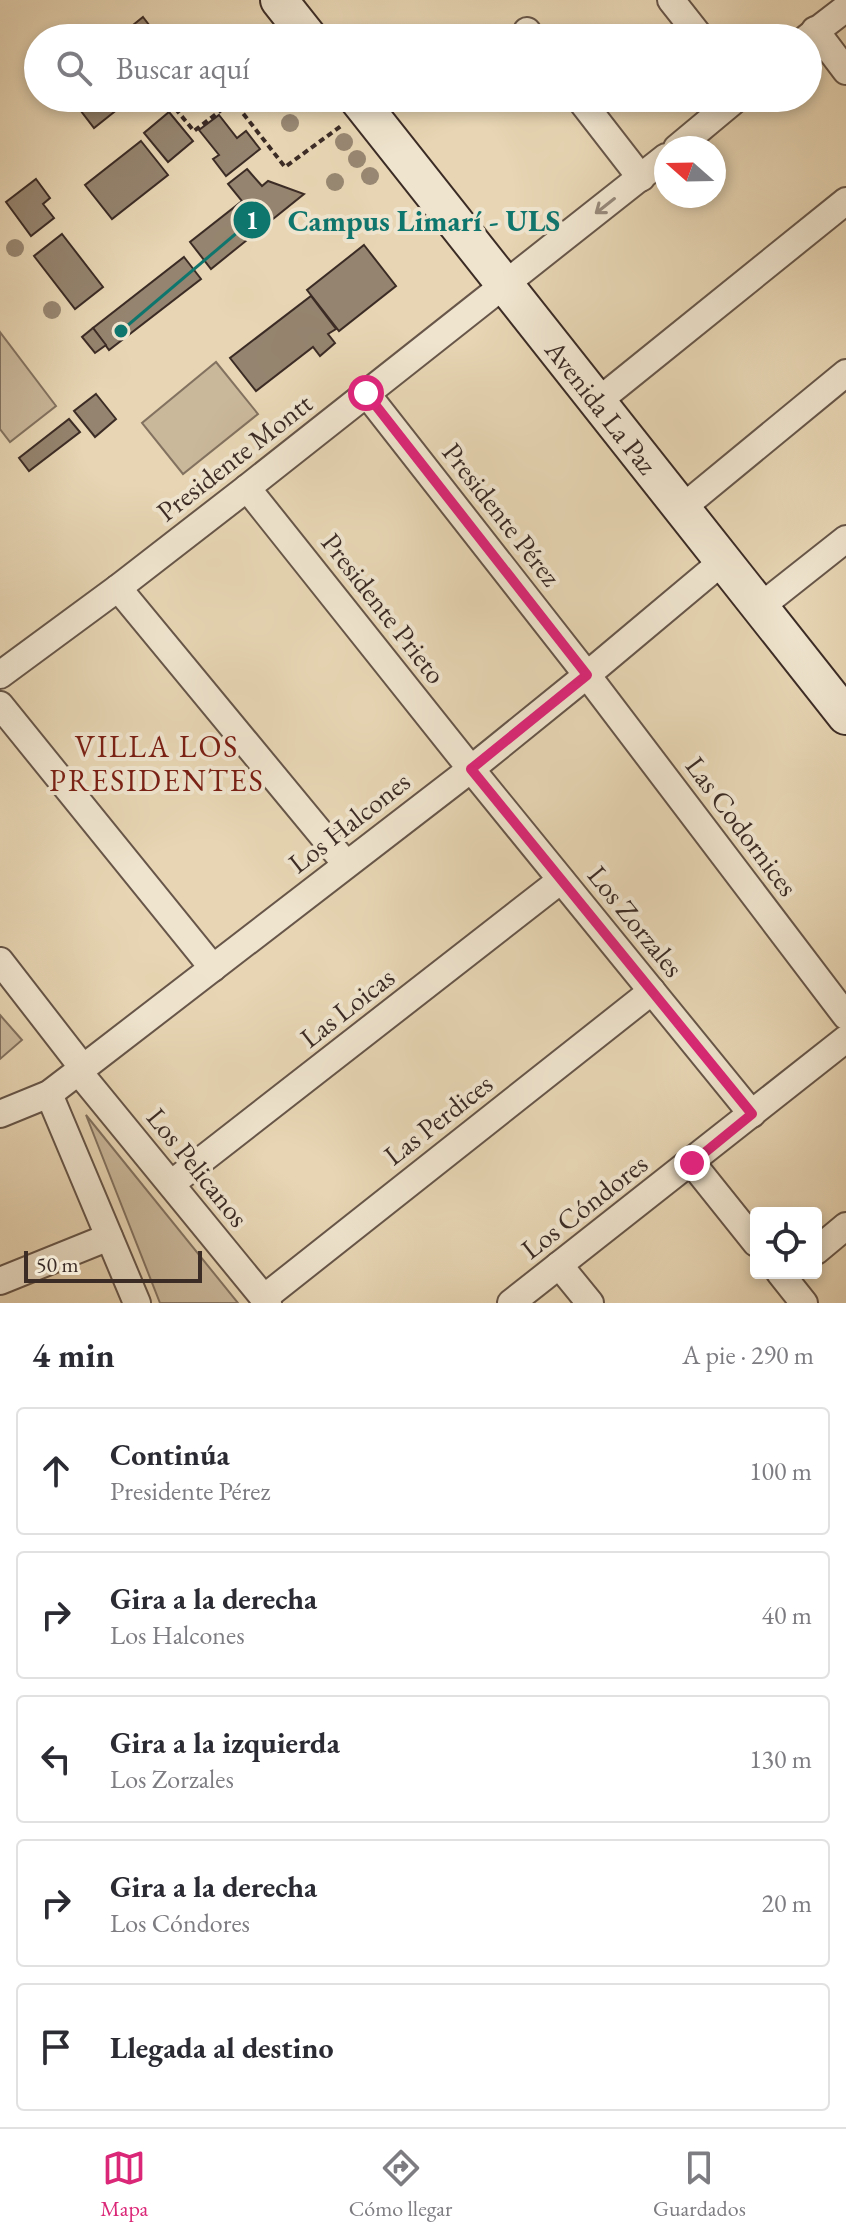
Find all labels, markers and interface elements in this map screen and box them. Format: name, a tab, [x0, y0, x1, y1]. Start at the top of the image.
search box	[24, 24, 822, 112]
icon: search	[52, 46, 96, 90]
text: Buscar aquí	[116, 49, 250, 88]
north arrow	[654, 136, 726, 208]
callout: Campus Limarí - ULS	[232, 193, 576, 247]
one-way arrow	[595, 198, 616, 215]
text: Campus Limarí - ULS	[288, 201, 560, 240]
text: 1	[246, 205, 258, 236]
street label: Avenida La Paz	[537, 332, 666, 482]
route start	[348, 375, 384, 411]
street label: Presidente Montt	[149, 385, 319, 529]
street label: Presidente Pérez	[435, 435, 570, 593]
street label: Presidente Prieto	[314, 525, 454, 691]
district label: VILLA LOS PRESIDENTES	[49, 727, 265, 800]
street label: Las Codornices	[678, 749, 806, 903]
street label: Los Halcones	[281, 763, 417, 881]
street label: Los Zorzales	[580, 858, 692, 984]
street label: Las Loicas	[292, 959, 402, 1055]
street label: Las Perdices	[376, 1065, 500, 1173]
street label: Los Pelicanos	[139, 1100, 257, 1234]
street label: Los Cóndores	[514, 1145, 654, 1267]
route end	[674, 1145, 710, 1181]
map controls	[750, 1207, 822, 1279]
button: locate	[750, 1207, 822, 1279]
scale bar	[24, 1247, 202, 1283]
text: 50 m	[36, 1250, 79, 1279]
text: 4 min	[32, 1333, 115, 1377]
text: A pie · 290 m	[682, 1338, 814, 1372]
text: Continúa	[110, 1435, 230, 1474]
icon: ahead	[34, 1449, 78, 1493]
text: 100 m	[749, 1454, 812, 1488]
text: Presidente Pérez	[110, 1474, 270, 1508]
text: Gira a la derecha	[110, 1579, 317, 1618]
icon: right	[34, 1593, 78, 1637]
text: 40 m	[762, 1598, 812, 1632]
text: Los Halcones	[110, 1618, 245, 1652]
text: Gira a la izquierda	[110, 1723, 340, 1762]
icon: left	[34, 1737, 78, 1781]
text: 130 m	[749, 1742, 812, 1776]
text: Los Zorzales	[110, 1762, 234, 1796]
text: Gira a la derecha	[110, 1867, 317, 1906]
icon: right	[34, 1881, 78, 1925]
text: 20 m	[762, 1886, 812, 1920]
text: Los Cóndores	[110, 1906, 250, 1940]
icon: arrive	[34, 2025, 78, 2069]
text: Llegada al destino	[110, 2028, 334, 2067]
tab: Mapa	[100, 2146, 148, 2223]
tab: Cómo llegar	[349, 2146, 452, 2223]
tab: Guardados	[653, 2146, 746, 2223]

